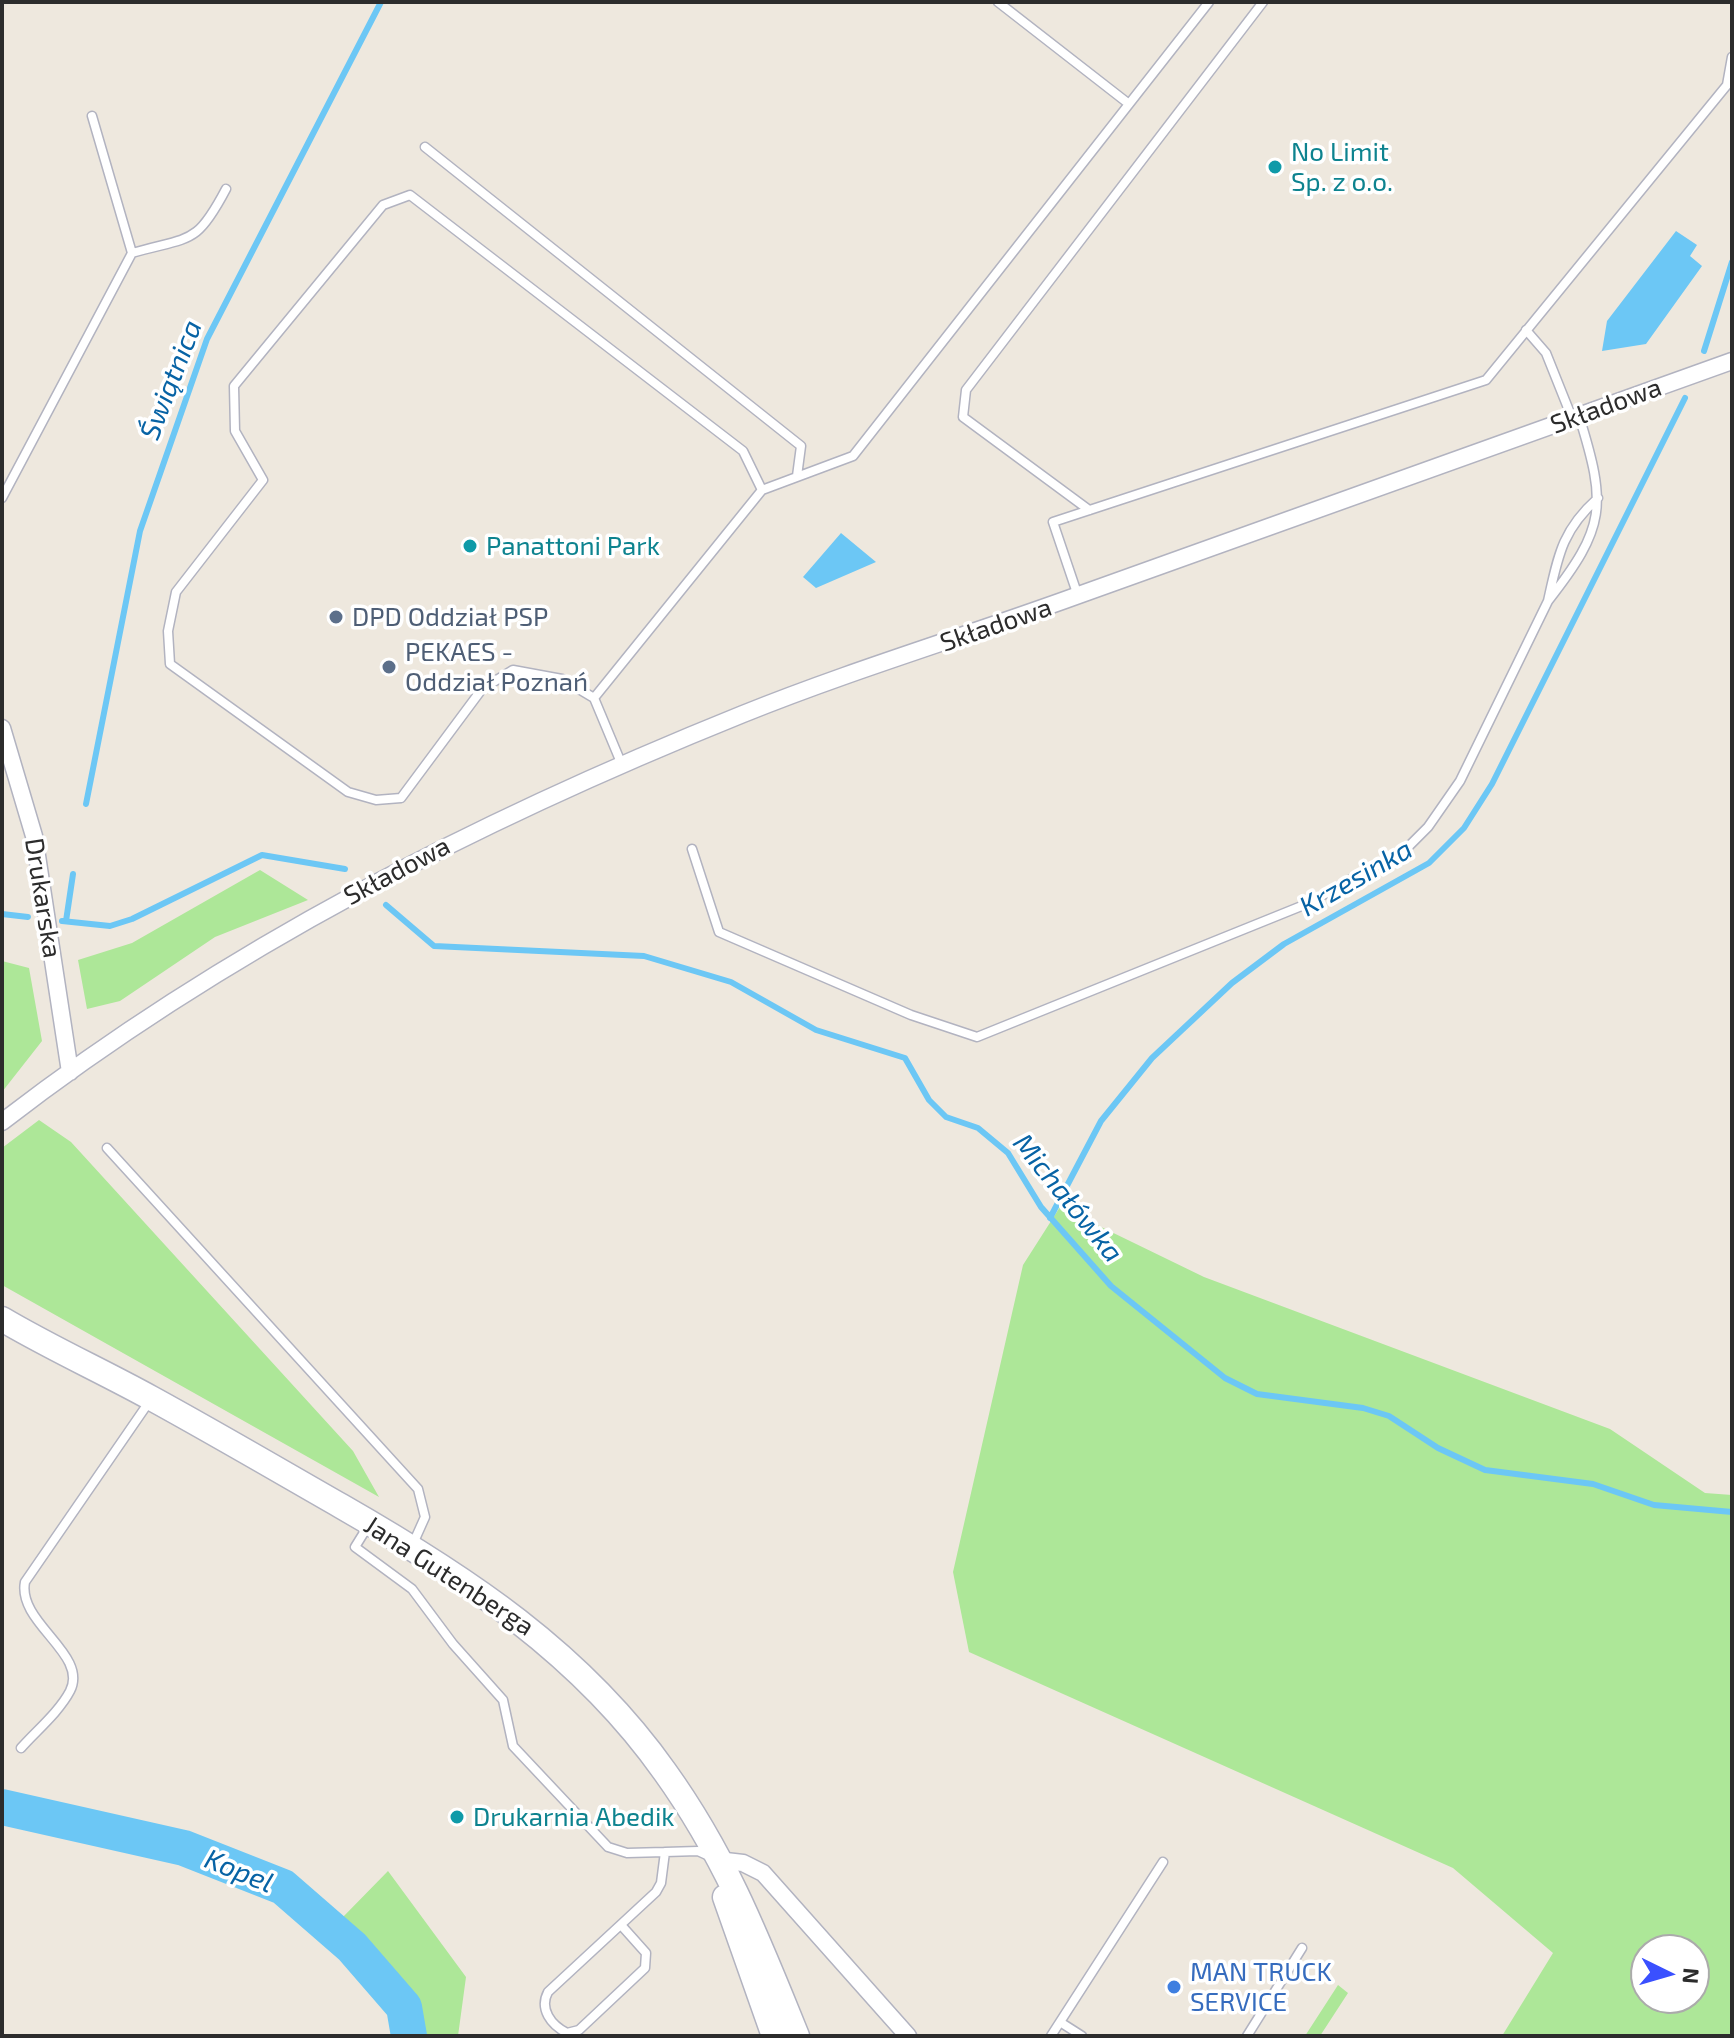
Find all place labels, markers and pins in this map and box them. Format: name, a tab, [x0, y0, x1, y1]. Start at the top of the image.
place label: No Limit Sp. z o.o.	[1291, 136, 1393, 198]
marker: No Limit Sp. z o.o.	[1266, 158, 1284, 176]
place label: Panattoni Park	[486, 530, 660, 562]
marker: Panattoni Park	[461, 537, 479, 555]
place label: DPD Oddział PSP	[352, 601, 548, 633]
marker: DPD Oddział PSP	[327, 608, 345, 626]
place label: PEKAES - Oddział Poznań	[405, 636, 588, 698]
marker: PEKAES - Oddział Poznań	[380, 658, 398, 676]
place label: Drukarnia Abedik	[473, 1801, 675, 1833]
marker: Drukarnia Abedik	[448, 1808, 466, 1826]
place label: MAN TRUCK SERVICE	[1190, 1956, 1332, 2018]
marker: MAN TRUCK SERVICE	[1165, 1978, 1183, 1996]

